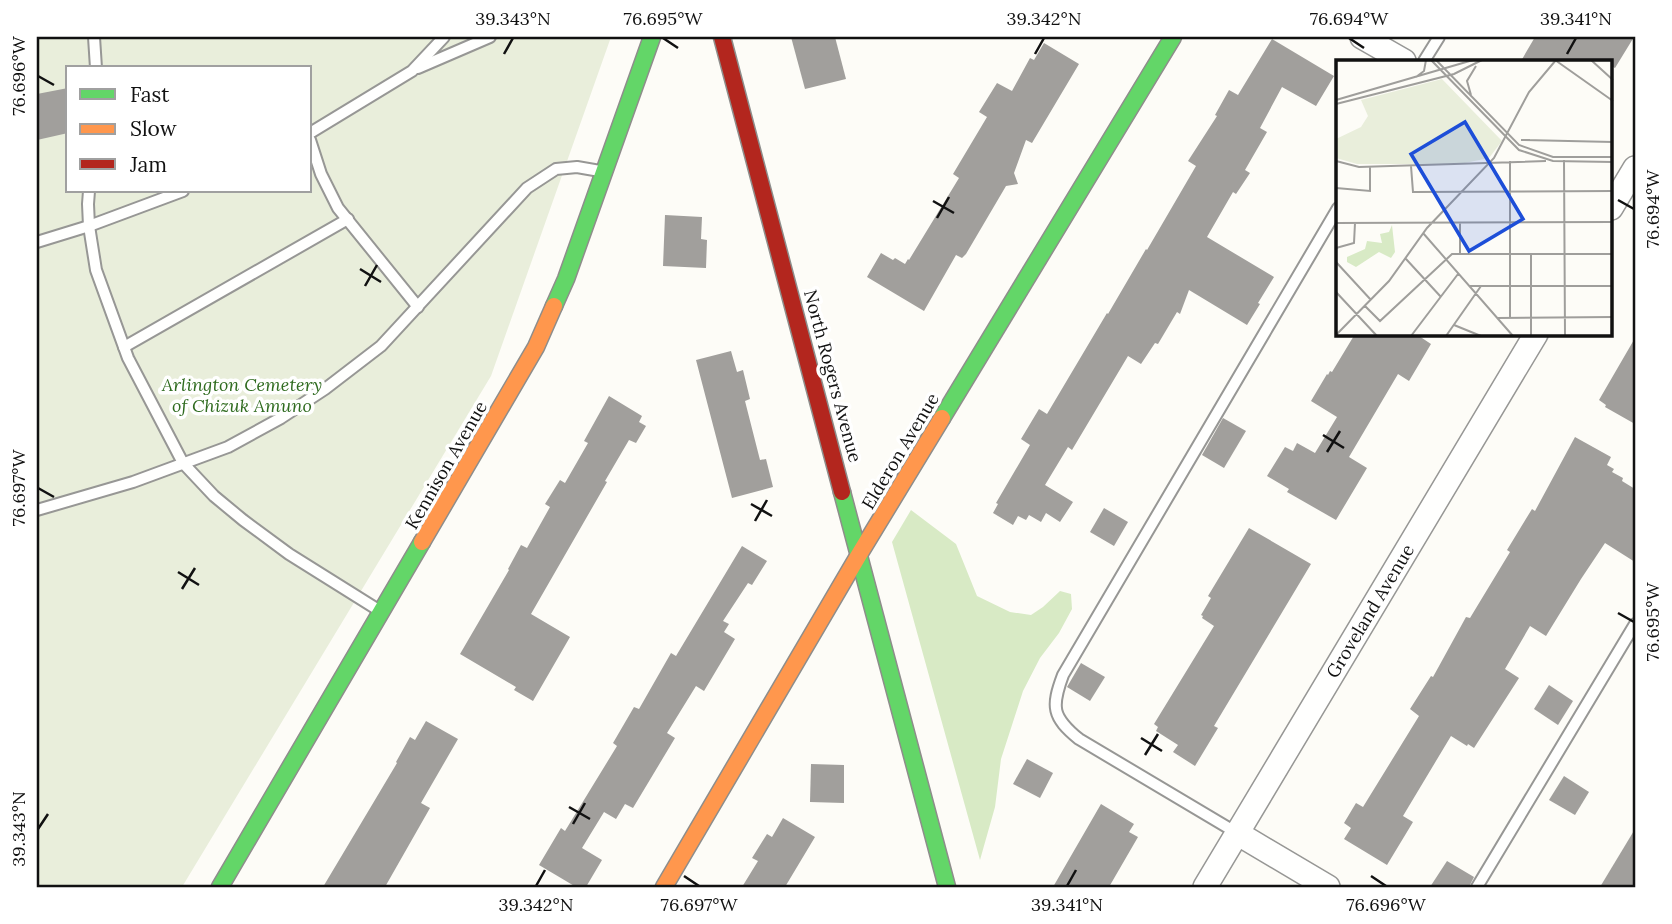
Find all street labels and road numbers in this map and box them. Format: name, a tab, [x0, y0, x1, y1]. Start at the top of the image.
street label: North Rogers Avenue	[799, 287, 867, 465]
street label: Elderon Avenue	[856, 388, 944, 513]
street label: Kennison Avenue	[400, 397, 492, 533]
street label: Groveland Avenue	[1321, 540, 1419, 682]

